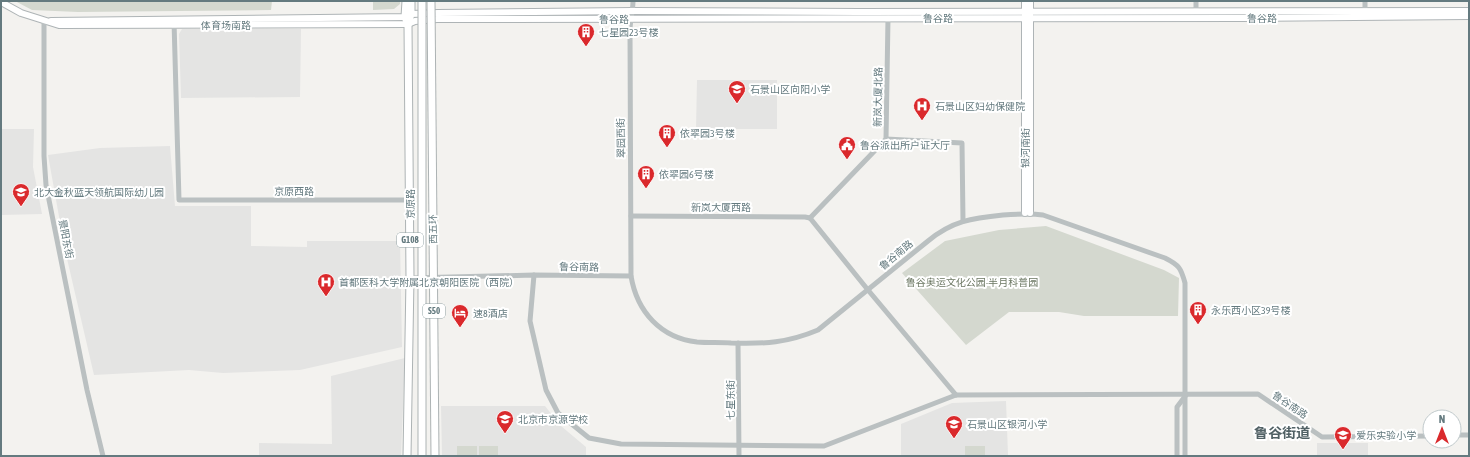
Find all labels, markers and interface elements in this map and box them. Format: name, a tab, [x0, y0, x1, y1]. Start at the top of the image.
street label: 鲁谷路	[923, 13, 953, 24]
street label: 鲁谷路	[1247, 13, 1277, 24]
street label: 鲁谷路	[599, 14, 629, 25]
street label: 体育场南路	[201, 20, 251, 31]
building icon: 七星园23号楼	[576, 22, 596, 47]
place label: 七星园23号楼	[599, 27, 658, 38]
street label: 新岚大厦北路	[872, 67, 884, 127]
school or university icon: 石景山区向阳小学	[727, 79, 747, 104]
place label: 石景山区向阳小学	[750, 84, 830, 95]
hospital icon: 石景山区妇幼保健院	[912, 96, 932, 121]
place label: 石景山区妇幼保健院	[935, 101, 1025, 112]
street label: 翠园西街	[615, 118, 627, 158]
building icon: 依翠园3号楼	[657, 123, 677, 148]
place label: 依翠园3号楼	[680, 128, 735, 139]
street label: 银河南街	[1020, 128, 1031, 168]
public building icon: 鲁谷派出所户证大厅	[837, 135, 857, 160]
place label: 鲁谷派出所户证大厅	[860, 140, 950, 151]
building icon: 依翠园6号楼	[636, 164, 656, 189]
place label: 依翠园6号楼	[659, 169, 714, 180]
school or university icon: 北大金秋蓝天领航国际幼儿园	[11, 182, 31, 207]
street label: 京原西路	[274, 186, 314, 197]
place label: 北大金秋蓝天领航国际幼儿园	[34, 187, 164, 198]
street label: 京原路	[405, 189, 416, 219]
street label: 新岚大厦西路	[691, 202, 751, 213]
street label: 西五环	[427, 214, 439, 244]
street label: 景阳东街	[57, 218, 75, 260]
road number: G108	[397, 233, 423, 247]
street label: 鲁谷南路	[877, 238, 915, 272]
street label: 鲁谷南路	[559, 261, 599, 273]
hospital icon: 首都医科大学附属北京朝阳医院（西院）	[316, 272, 336, 297]
place label: 首都医科大学附属北京朝阳医院（西院）	[339, 277, 519, 288]
park label: 鲁谷奥运文化公园-半月科普园	[906, 277, 1038, 288]
building icon: 永乐西小区39号楼	[1188, 300, 1208, 325]
hotel icon: 速8酒店	[450, 303, 470, 328]
road number: S50	[423, 304, 445, 318]
place label: 永乐西小区39号楼	[1211, 305, 1290, 316]
place label: 速8酒店	[473, 308, 508, 319]
street label: 七星东街	[725, 380, 736, 420]
street label: 鲁谷南路	[1270, 389, 1310, 421]
school or university icon: 北京市京源学校	[495, 409, 515, 434]
north arrow	[1422, 409, 1462, 449]
text: N	[1439, 413, 1445, 425]
place label: 北京市京源学校	[518, 414, 588, 425]
school or university icon: 石景山区银河小学	[944, 414, 964, 439]
place label: 石景山区银河小学	[967, 419, 1047, 430]
district label: 鲁谷街道	[1254, 425, 1310, 441]
school or university icon: 爱乐实验小学	[1333, 425, 1353, 450]
place label: 爱乐实验小学	[1356, 430, 1416, 441]

